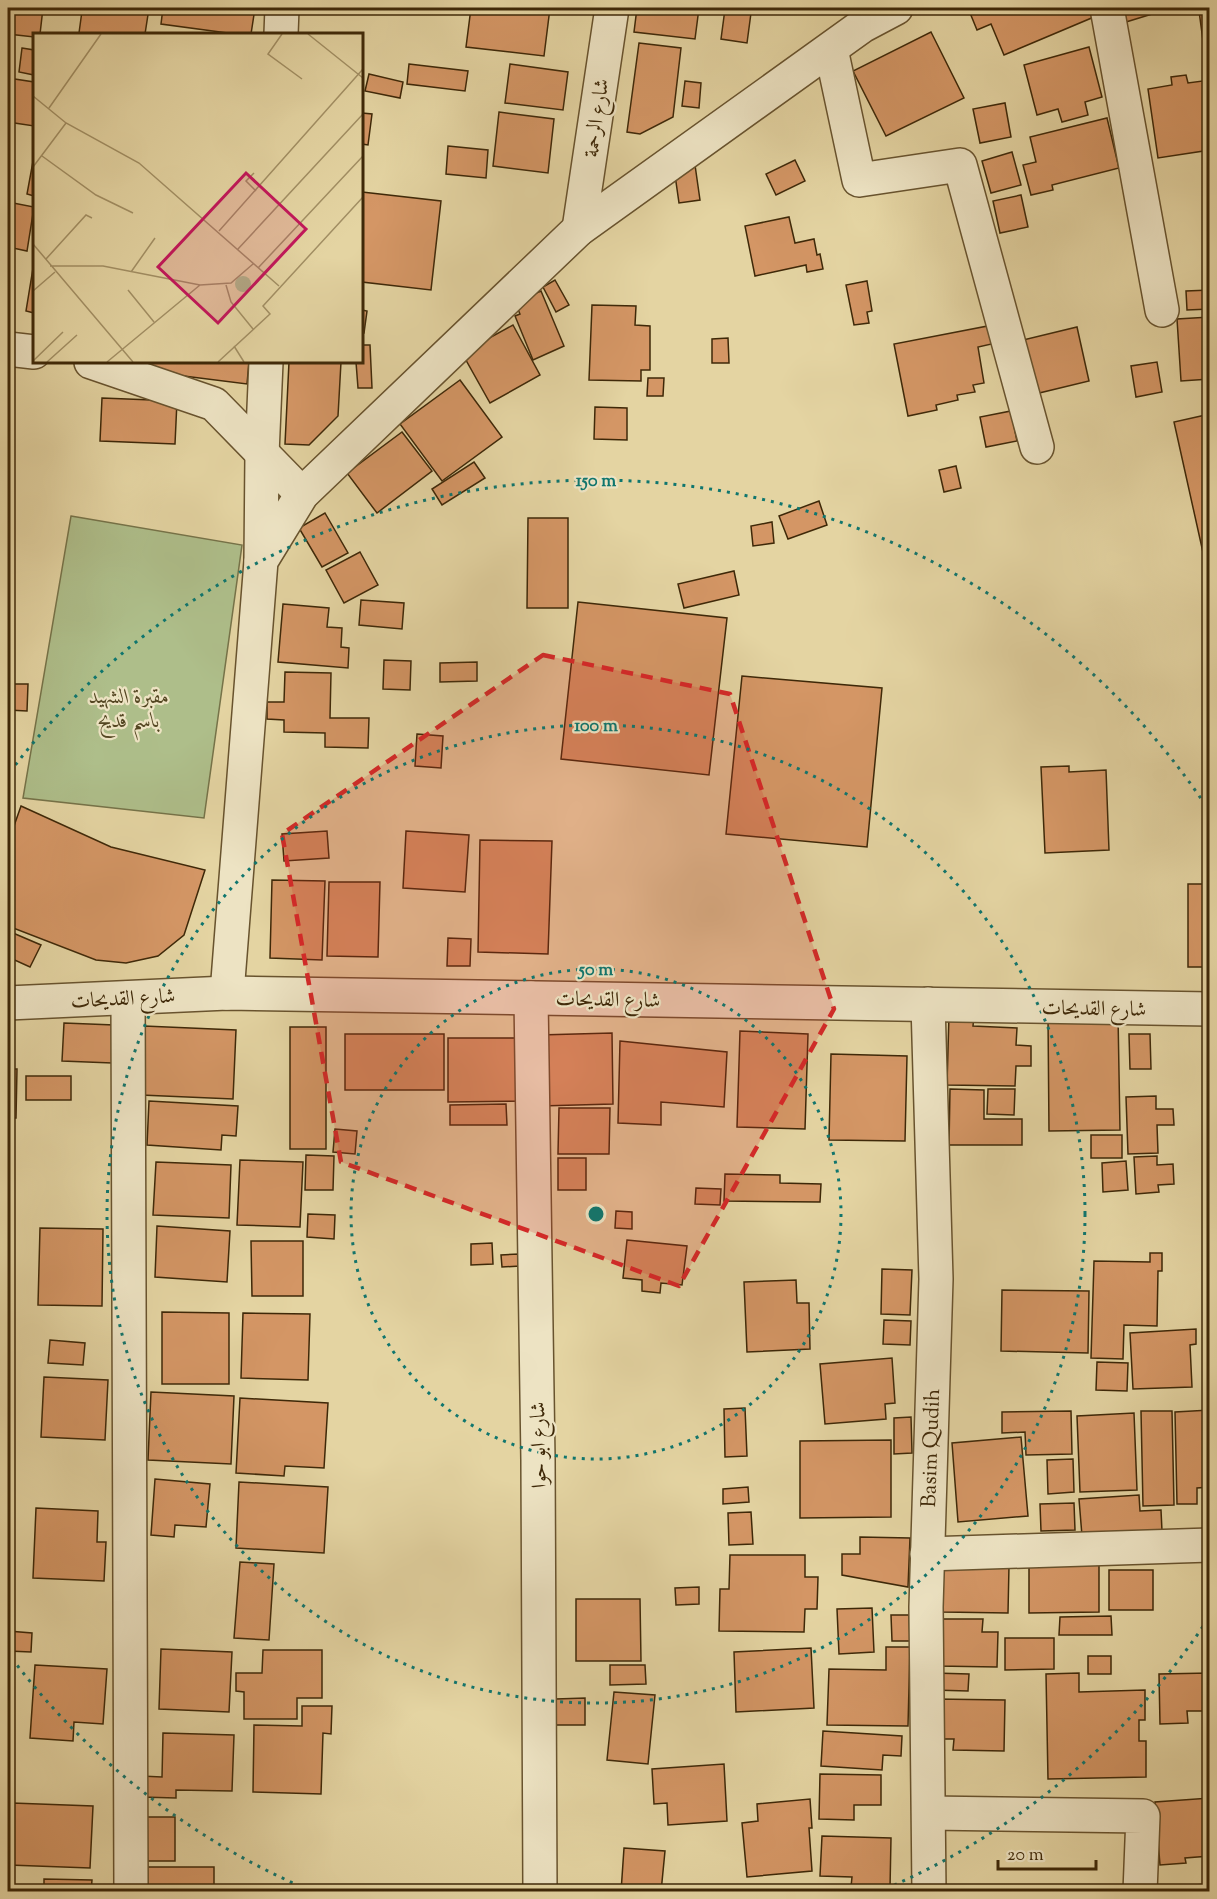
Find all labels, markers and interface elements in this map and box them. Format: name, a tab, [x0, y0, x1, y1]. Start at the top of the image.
inset map	[33, 33, 363, 363]
street label: شارع الرحمة	[578, 77, 619, 160]
text: 150 m	[576, 469, 616, 495]
park label: مقبرة الشهيد باسم قديح	[89, 683, 169, 741]
text: 100 m	[574, 714, 618, 740]
text: 50 m	[577, 958, 613, 984]
street label: شارع القديحات	[70, 982, 176, 1019]
street label: شارع القديحات	[555, 985, 661, 1018]
street label: شارع القديحات	[1041, 994, 1147, 1027]
centre of rings	[586, 1204, 606, 1224]
street label: Basim Qudih	[915, 1388, 949, 1508]
street label: شارع ابو حوا	[524, 1401, 557, 1489]
scale bar	[998, 1833, 1096, 1871]
text: 20 m	[1007, 1843, 1044, 1869]

